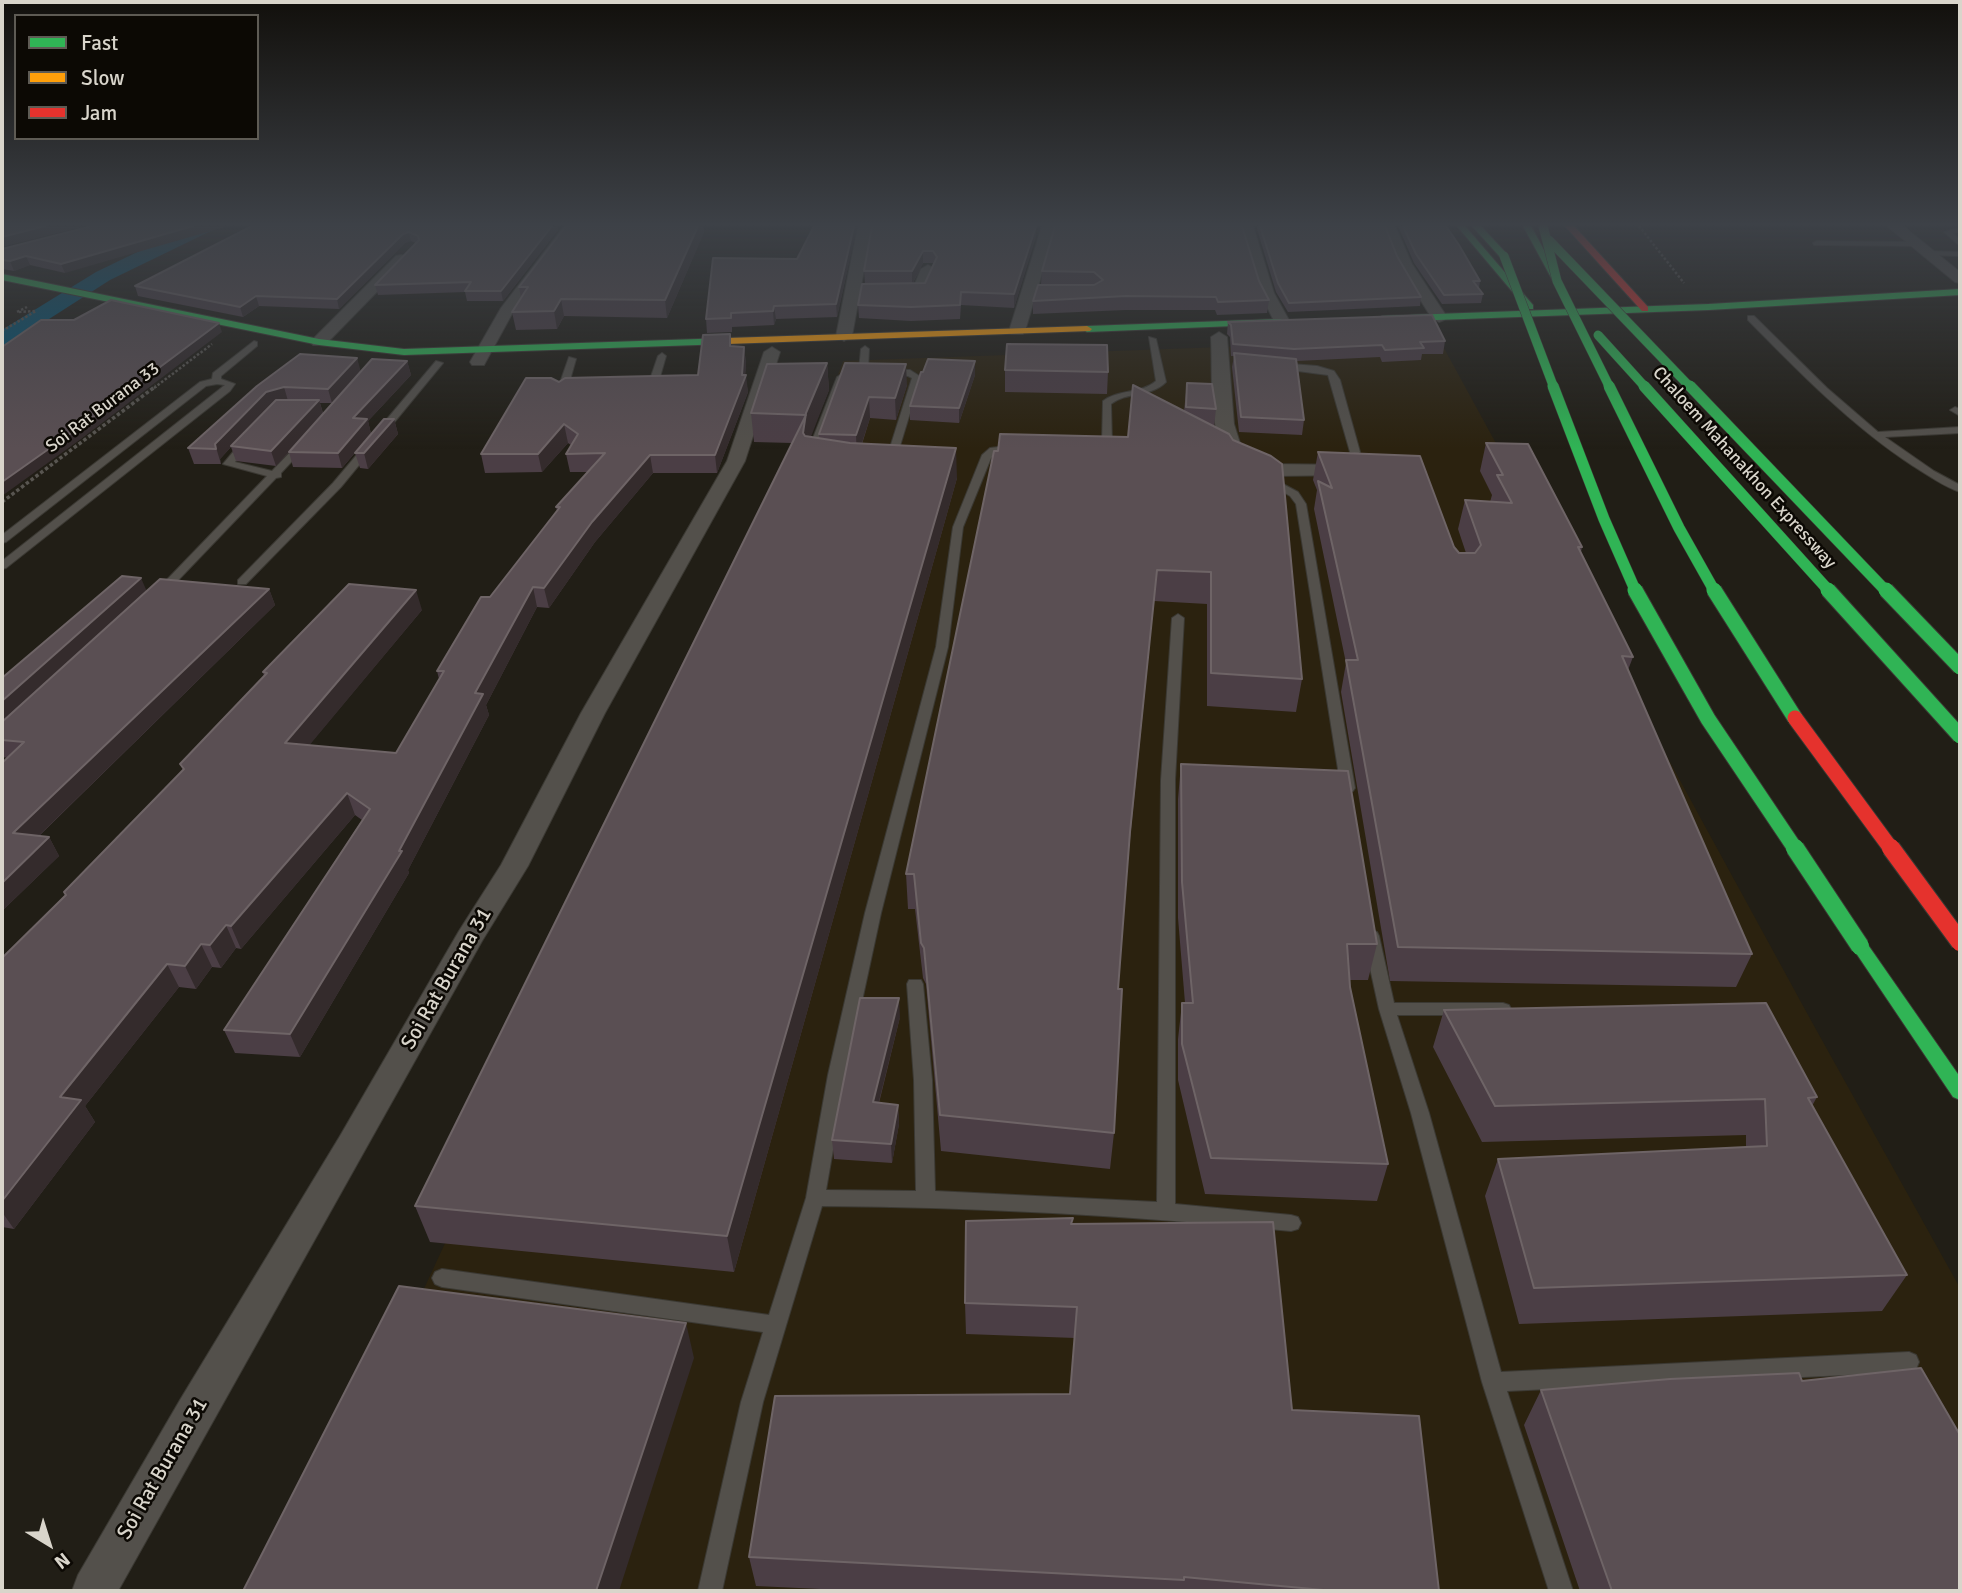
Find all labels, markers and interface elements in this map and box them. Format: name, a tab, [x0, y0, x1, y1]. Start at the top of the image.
legend	[14, 14, 259, 140]
text: Fast	[81, 30, 118, 56]
text: Slow	[81, 65, 125, 91]
text: Jam	[81, 100, 117, 126]
street label: Soi Rat Burana 33	[42, 358, 164, 458]
street label: Chaloem Mahanakhon Expressway	[1648, 363, 1840, 573]
street label: Soi Rat Burana 31	[396, 904, 498, 1054]
street label: Soi Rat Burana 31	[112, 1394, 214, 1544]
north arrow	[14, 1509, 84, 1579]
text: N	[49, 1547, 75, 1574]

